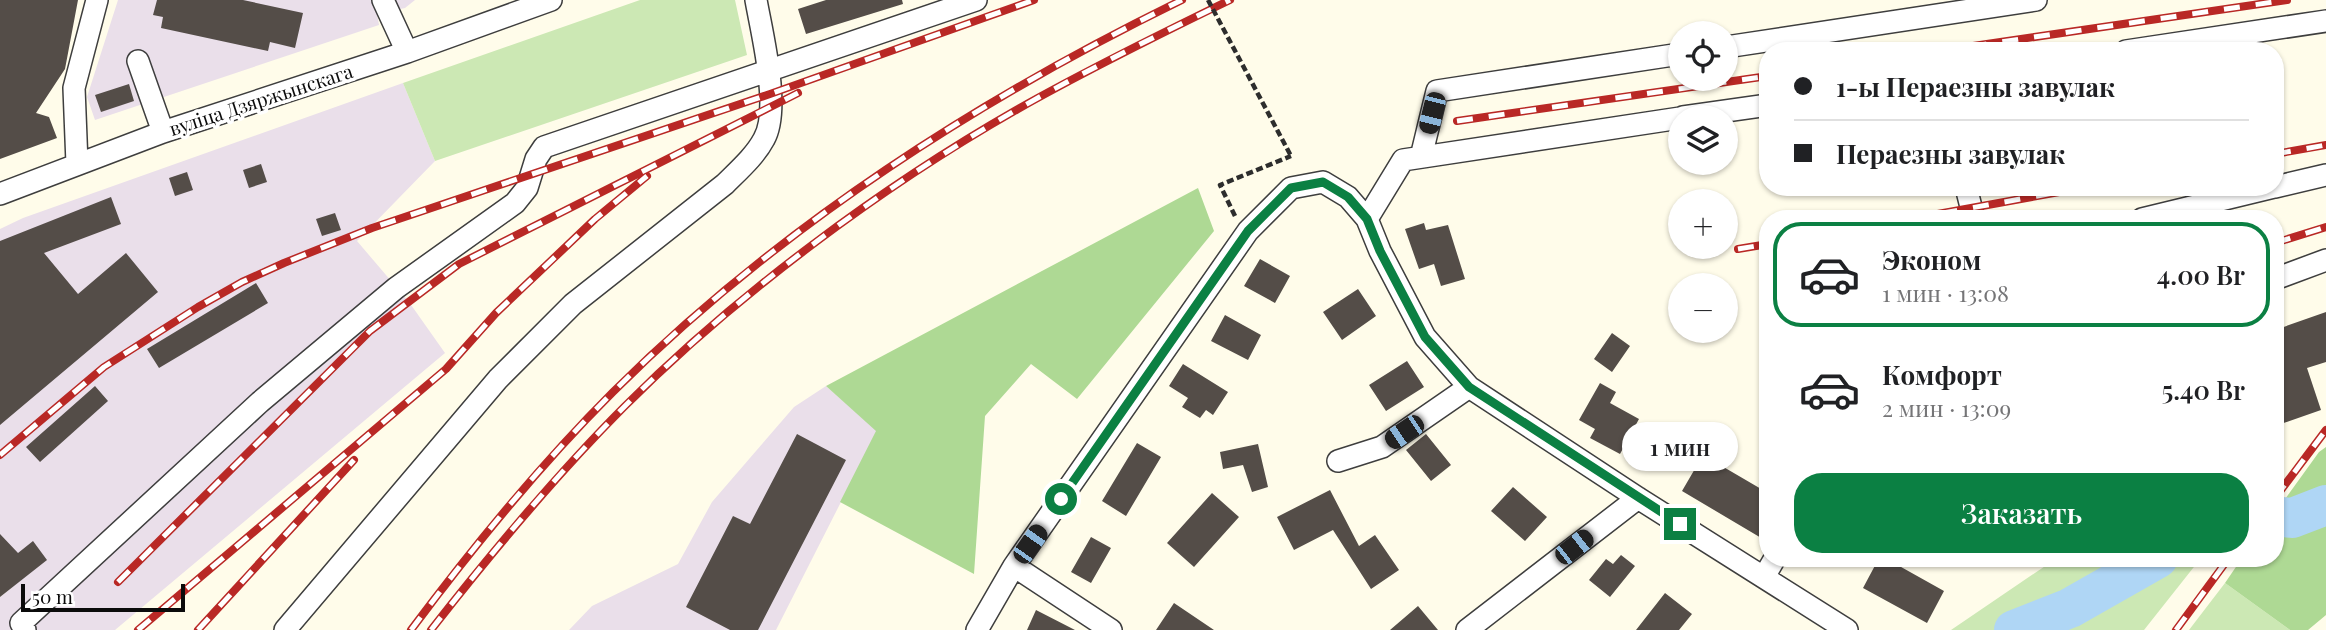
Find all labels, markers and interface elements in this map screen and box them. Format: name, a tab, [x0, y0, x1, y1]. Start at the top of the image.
map controls	[1668, 21, 1738, 343]
button: locate	[1668, 21, 1738, 91]
street label: вуліца Дзяржынскага	[166, 57, 356, 141]
text: 1-ы Пераезны завулак	[1836, 69, 2115, 104]
car	[1417, 90, 1448, 136]
button: layers	[1668, 105, 1738, 175]
text: Пераезны завулак	[1836, 136, 2065, 171]
button: +	[1668, 189, 1738, 259]
text: Эконом	[1882, 242, 1981, 277]
icon: car	[1798, 243, 1861, 306]
text: 4.00 Br	[2157, 257, 2245, 292]
button: −	[1668, 273, 1738, 343]
text: 1 мин · 13:08	[1882, 277, 2009, 308]
text: Комфорт	[1882, 357, 2002, 392]
icon: car	[1798, 358, 1861, 421]
text: 5.40 Br	[2162, 372, 2245, 407]
text: 2 мин · 13:09	[1882, 392, 2011, 423]
car	[1381, 412, 1428, 452]
callout: 1 мин	[1622, 422, 1738, 472]
text: 1 мин	[1650, 431, 1710, 462]
button: Заказать	[1794, 473, 2249, 553]
route start	[1045, 483, 1077, 515]
route end	[1664, 508, 1696, 540]
car	[1010, 521, 1051, 567]
car	[1551, 526, 1598, 568]
scale bar	[21, 581, 186, 613]
text: 50 m	[32, 583, 73, 609]

